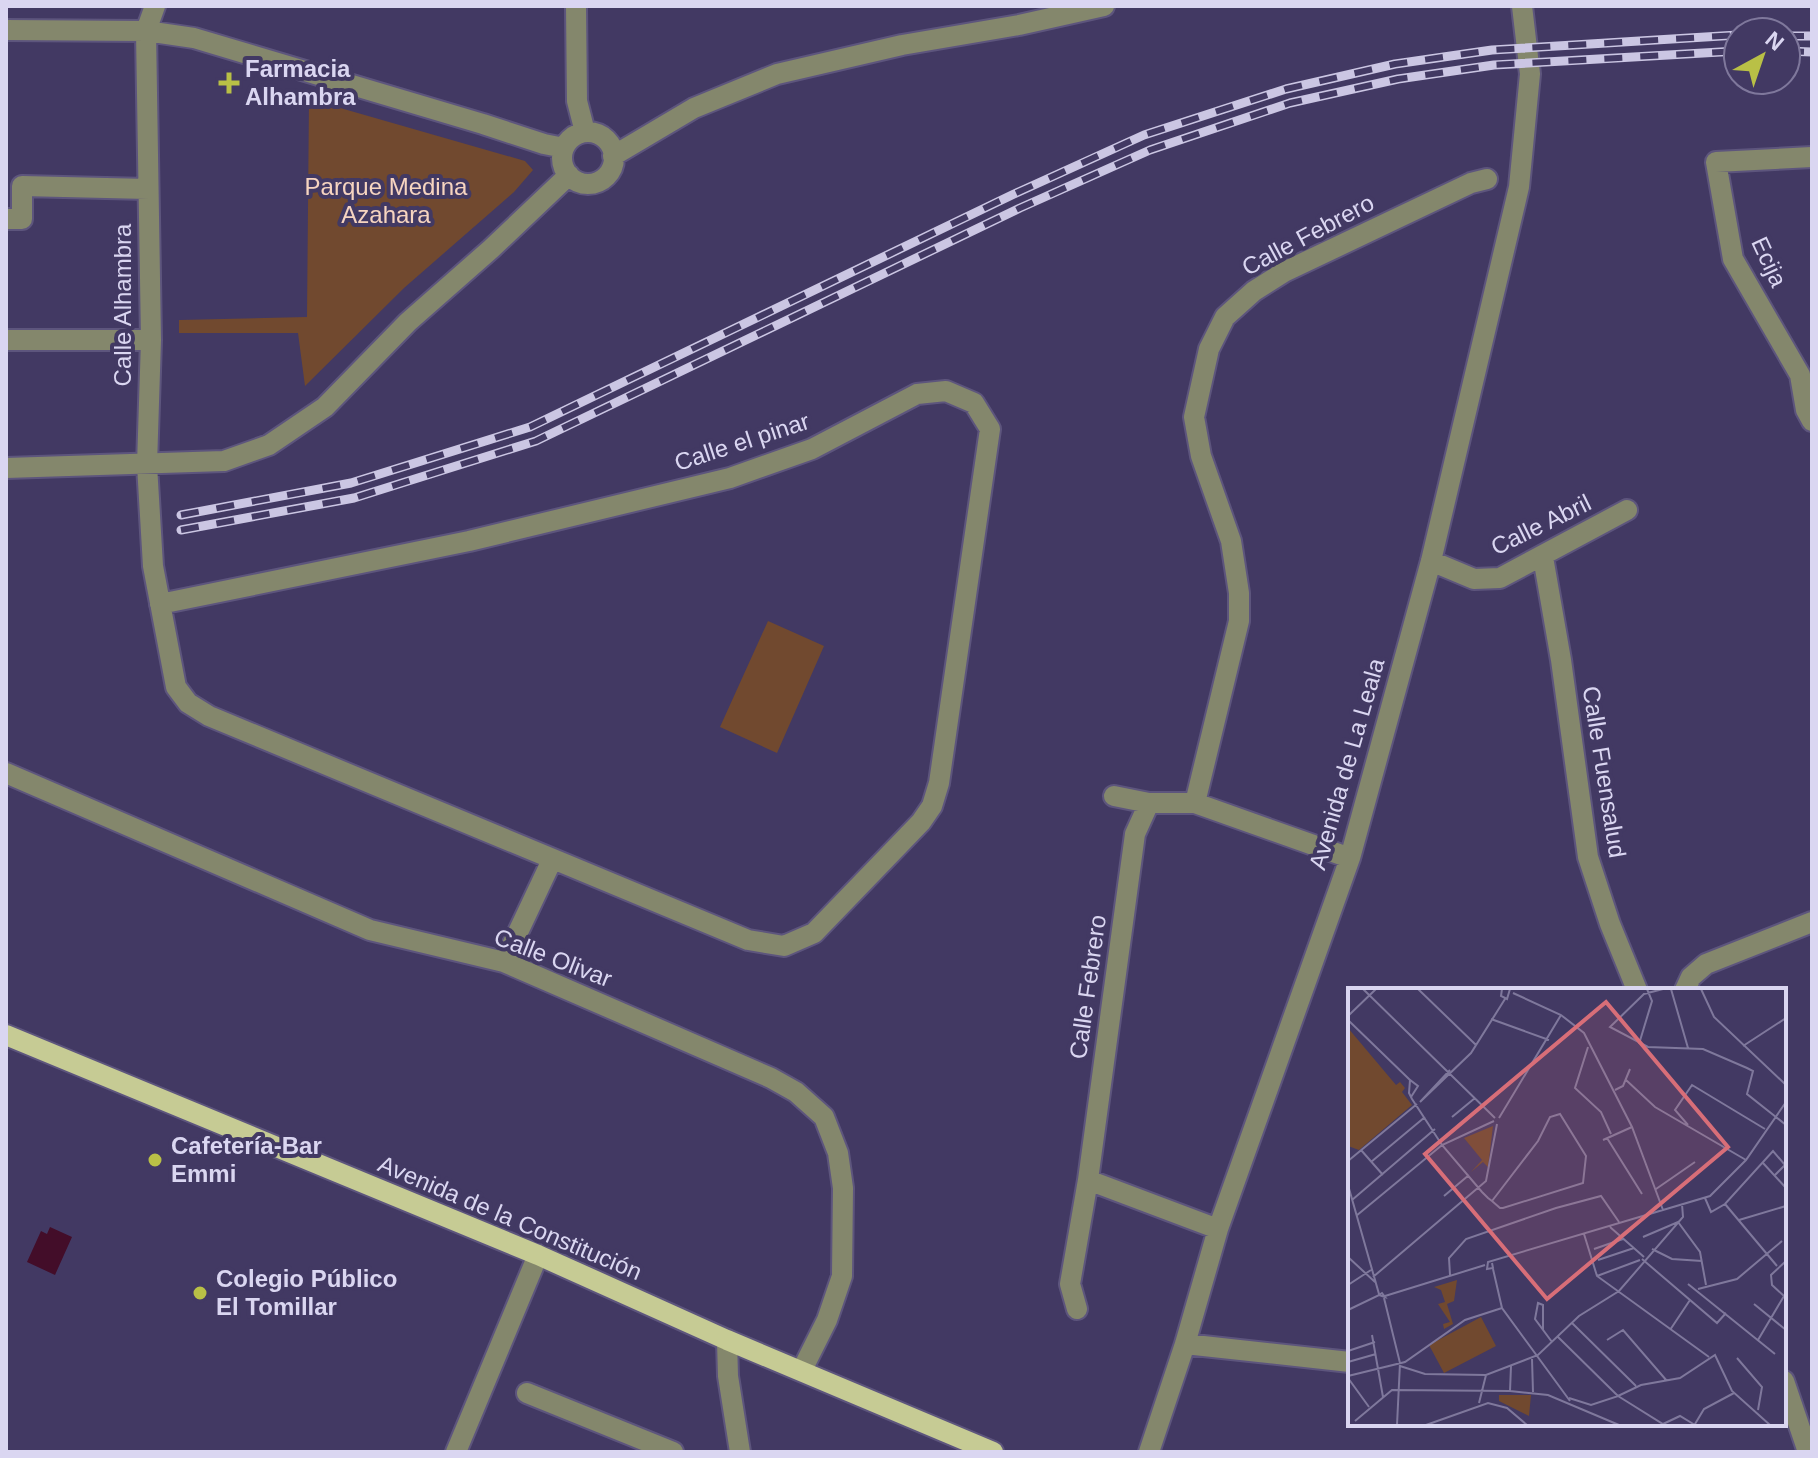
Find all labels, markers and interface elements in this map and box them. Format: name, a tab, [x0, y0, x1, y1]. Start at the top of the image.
north arrow	[1722, 16, 1802, 96]
text: N	[1760, 26, 1789, 56]
place label: Farmacia Alhambra	[245, 55, 356, 110]
marker: Farmacia Alhambra	[220, 74, 238, 92]
park label: Parque Medina Azahara	[305, 173, 468, 228]
street label: Calle Febrero	[1237, 189, 1378, 281]
street label: Calle Alhambra	[109, 223, 136, 386]
street label: Ecija	[1746, 233, 1793, 292]
street label: Calle el pinar	[671, 407, 813, 476]
street label: Calle Abril	[1486, 489, 1595, 560]
street label: Avenida de La Leala	[1303, 655, 1390, 873]
street label: Calle Fuensalud	[1578, 684, 1631, 860]
street label: Calle Febrero	[1064, 913, 1111, 1061]
street label: Calle Olivar	[490, 923, 616, 992]
inset map	[1348, 988, 1786, 1426]
place label: Cafetería-Bar Emmi	[171, 1132, 322, 1187]
street label: Avenida de la Constitución	[374, 1150, 646, 1285]
marker: Cafetería-Bar Emmi	[146, 1151, 164, 1169]
place label: Colegio Público El Tomillar	[216, 1265, 397, 1320]
marker: Colegio Público El Tomillar	[191, 1284, 209, 1302]

